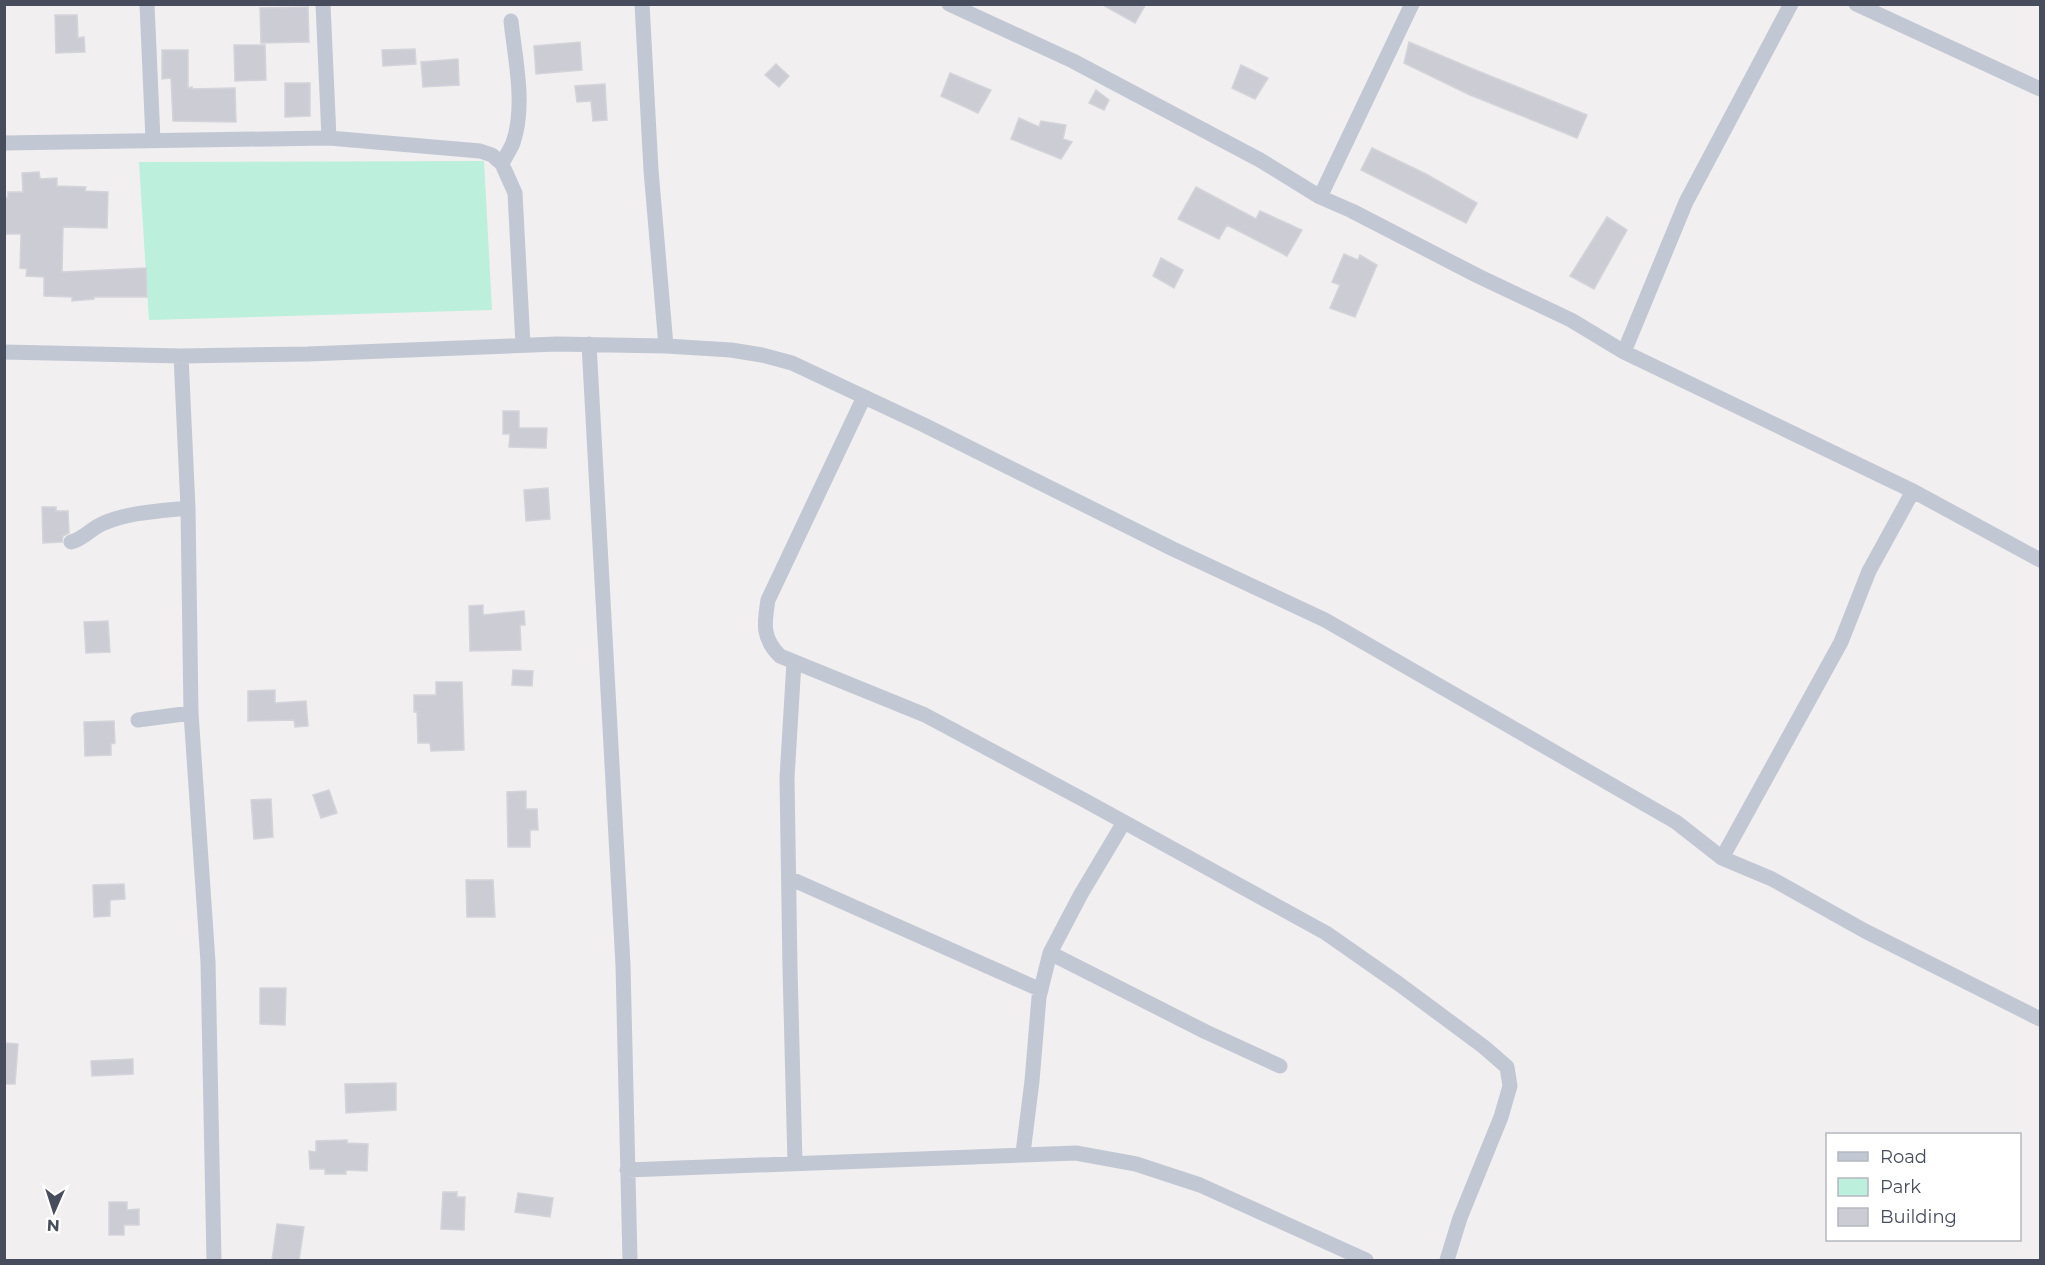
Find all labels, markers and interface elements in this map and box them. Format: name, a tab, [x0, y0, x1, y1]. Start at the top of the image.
legend	[1826, 1133, 2021, 1241]
text: Road	[1880, 1146, 1927, 1168]
text: Park	[1880, 1176, 1921, 1198]
north arrow	[24, 1181, 84, 1241]
text: Building	[1880, 1206, 1957, 1228]
text: N	[46, 1216, 60, 1235]

